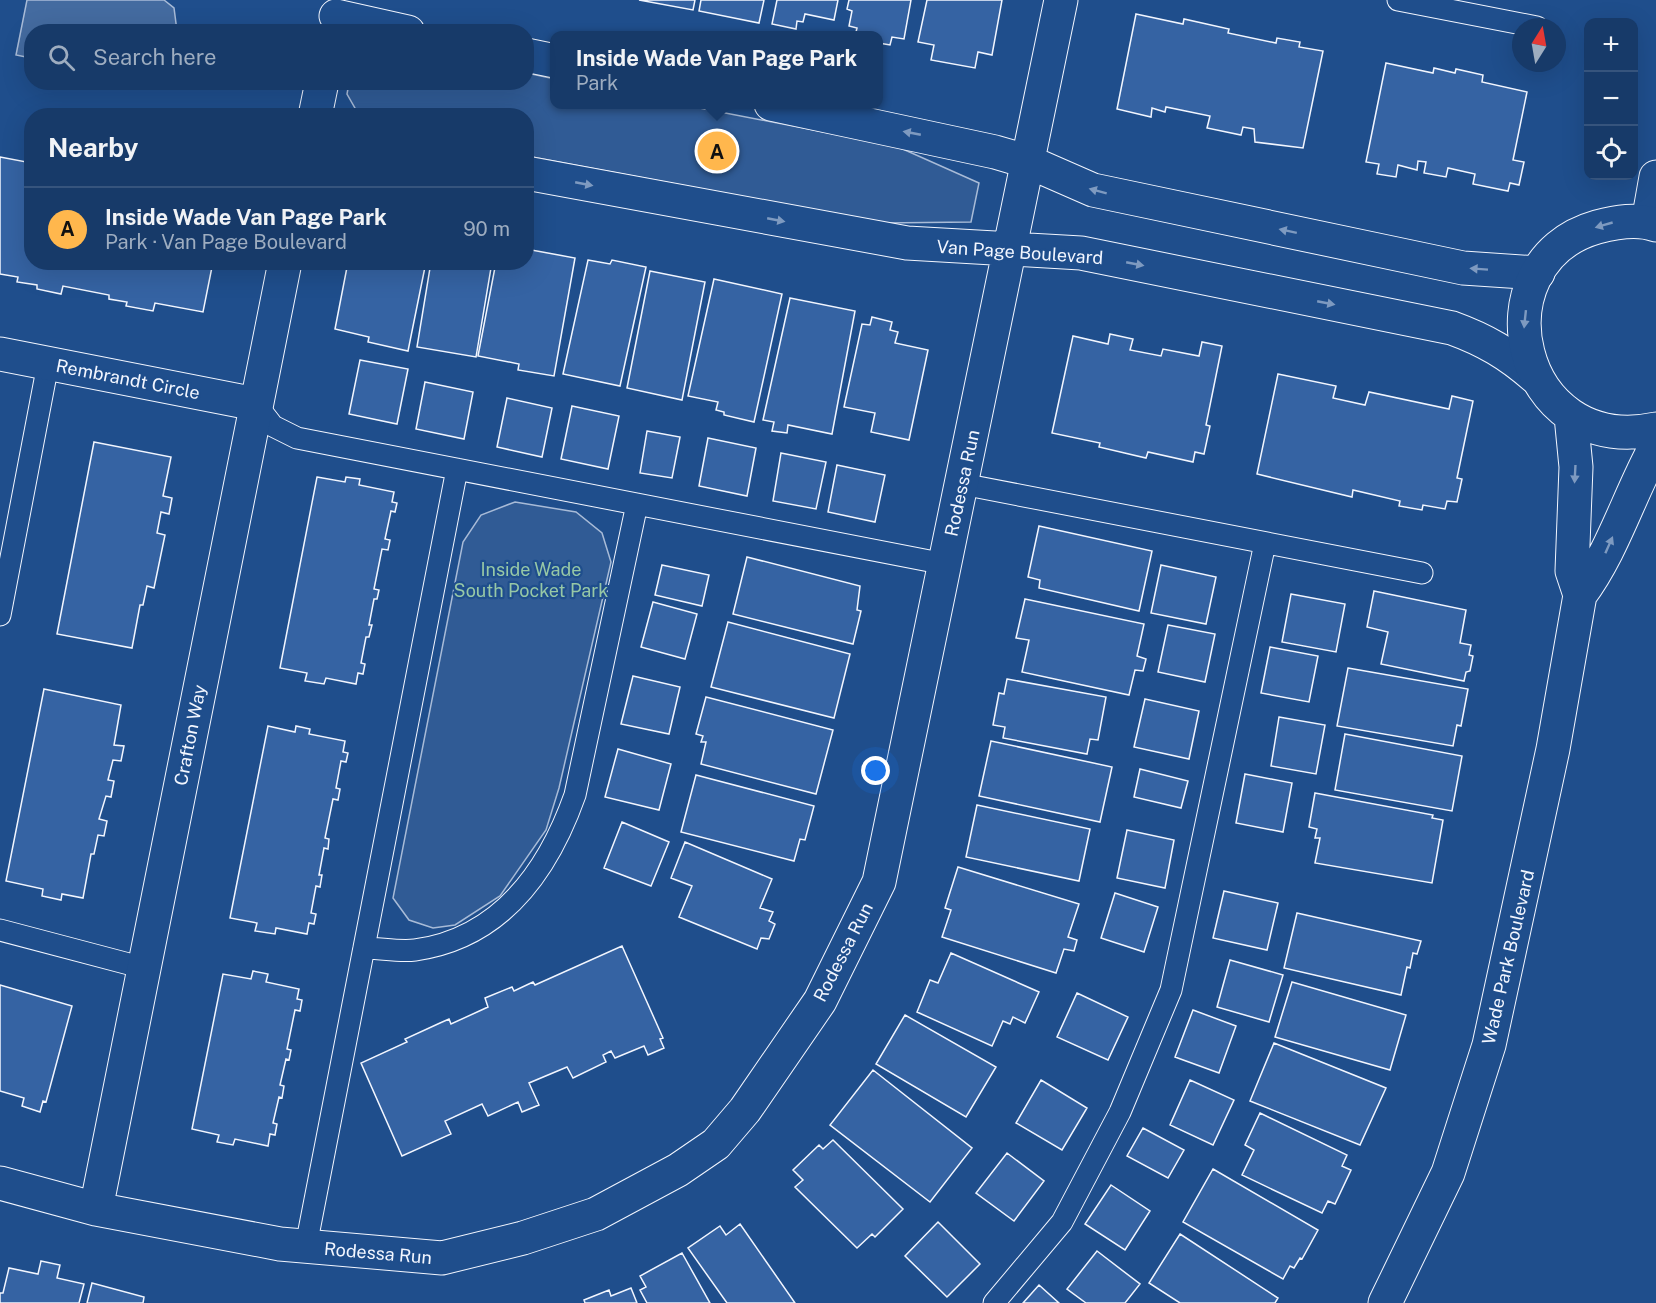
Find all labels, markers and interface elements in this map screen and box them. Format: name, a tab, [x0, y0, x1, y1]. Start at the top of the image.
north arrow	[1512, 18, 1566, 72]
map controls	[1584, 18, 1638, 180]
button: +	[1584, 18, 1638, 72]
search box	[24, 24, 534, 90]
popup	[550, 31, 883, 109]
icon: search	[45, 41, 78, 74]
text: Search here	[93, 44, 217, 70]
text: Inside Wade Van Page Park	[576, 45, 857, 71]
text: Park	[576, 71, 618, 95]
button: −	[1584, 72, 1638, 126]
button: locate	[1584, 126, 1638, 180]
pin: A	[698, 128, 736, 174]
one-way arrow	[902, 128, 921, 137]
text: Nearby	[48, 132, 138, 163]
one-way arrow	[575, 180, 594, 189]
one-way arrow	[1088, 185, 1107, 195]
text: Inside Wade Van Page Park	[105, 204, 387, 230]
one-way arrow	[766, 216, 785, 225]
text: A	[60, 217, 75, 241]
text: 90 m	[463, 217, 510, 241]
one-way arrow	[1595, 221, 1613, 230]
one-way arrow	[1279, 226, 1297, 236]
text: Park · Van Page Boulevard	[105, 230, 347, 254]
street label: Van Page Boulevard	[936, 236, 1104, 268]
one-way arrow	[1126, 260, 1145, 269]
one-way arrow	[1470, 265, 1489, 274]
one-way arrow	[1317, 299, 1336, 308]
one-way arrow	[1520, 309, 1530, 328]
street label: Rembrandt Circle	[54, 355, 202, 403]
street label: Rodessa Run	[940, 428, 984, 538]
one-way arrow	[1571, 465, 1580, 484]
one-way arrow	[1604, 536, 1614, 554]
park label: Inside Wade South Pocket Park	[454, 559, 608, 601]
street label: Crafton Way	[170, 682, 210, 787]
your location	[861, 756, 890, 785]
street label: Wade Park Boulevard	[1478, 868, 1538, 1046]
street label: Rodessa Run	[809, 899, 877, 1005]
street label: Rodessa Run	[323, 1238, 433, 1268]

